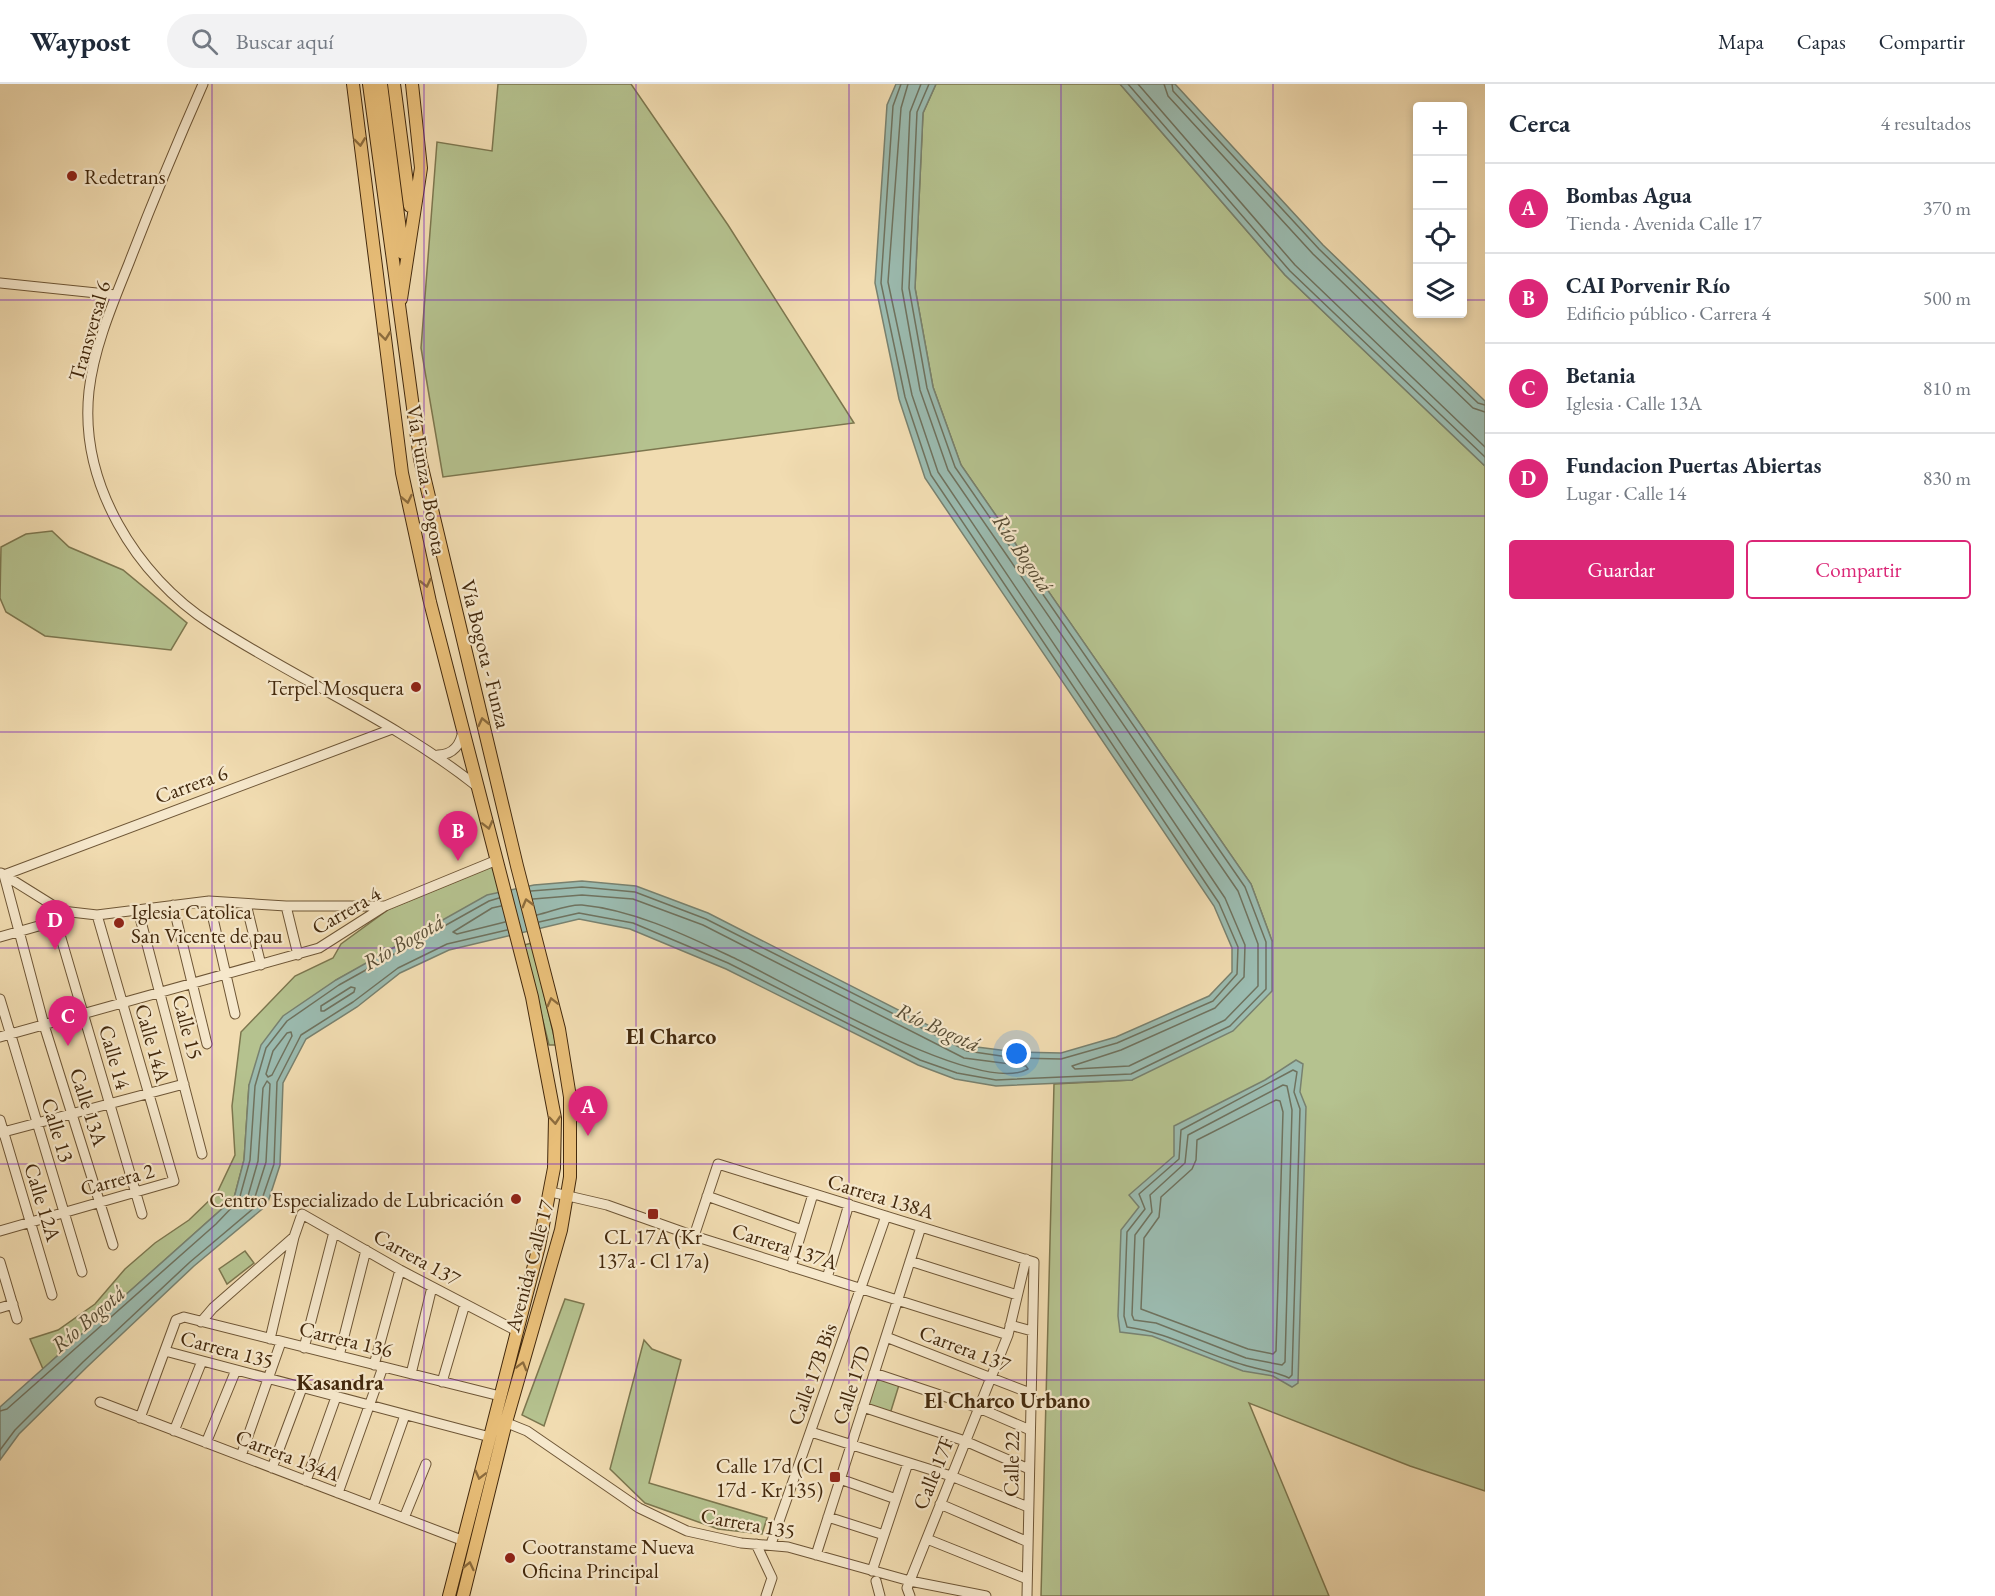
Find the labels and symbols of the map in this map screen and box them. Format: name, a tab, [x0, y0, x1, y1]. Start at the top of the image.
one-way arrow	[354, 137, 366, 147]
place label: Redetrans	[84, 163, 166, 190]
marker: Redetrans	[65, 169, 79, 183]
street label: Transversal 6	[62, 277, 116, 385]
one-way arrow	[378, 331, 390, 340]
street label: Vía Funza - Bogota	[401, 403, 454, 558]
one-way arrow	[400, 494, 413, 504]
water label: Río Bogotá	[986, 508, 1060, 598]
one-way arrow	[418, 577, 431, 587]
street label: Vía Bogota - Funza	[455, 577, 518, 732]
place label: Terpel Mosquera	[267, 674, 405, 701]
marker: Terpel Mosquera	[409, 680, 423, 694]
one-way arrow	[477, 718, 490, 728]
street label: Carrera 6	[151, 758, 231, 810]
pin: B	[438, 812, 478, 861]
one-way arrow	[481, 819, 493, 829]
street label: Carrera 4	[307, 879, 386, 940]
place label: Iglesia Catolica San Vicente de pau	[131, 898, 283, 949]
one-way arrow	[521, 898, 534, 908]
pin: D	[36, 900, 74, 950]
water label: Río Bogotá	[357, 907, 449, 977]
marker: Iglesia Catolica San Vicente de pau	[112, 916, 126, 930]
street label: Calle 15	[166, 992, 210, 1062]
pin: C	[48, 996, 88, 1046]
water label: Río Bogotá	[891, 996, 985, 1059]
one-way arrow	[547, 997, 560, 1007]
street label: Calle 14A	[129, 1001, 177, 1086]
street label: Calle 14	[93, 1022, 137, 1093]
district label: El Charco	[626, 1022, 716, 1051]
your location	[1002, 1039, 1031, 1068]
street label: Calle 13A	[64, 1065, 114, 1150]
pin: A	[568, 1086, 608, 1136]
street label: Calle 13	[35, 1095, 81, 1165]
one-way arrow	[548, 1115, 561, 1124]
street label: Carrera 2	[77, 1156, 157, 1202]
street label: Calle 12A	[18, 1160, 68, 1245]
street label: Carrera 138A	[825, 1167, 938, 1225]
place label: Centro Especializado de Lubricación	[209, 1186, 504, 1213]
marker: Centro Especializado de Lubricación	[509, 1192, 523, 1206]
street label: Avenida Calle 17	[498, 1196, 560, 1336]
marker: CL 17A (Kr 137a - Cl 17a)	[646, 1207, 660, 1221]
street label: Carrera 137A	[729, 1216, 842, 1276]
street label: Carrera 137	[369, 1222, 466, 1292]
place label: CL 17A (Kr 137a - Cl 17a)	[597, 1223, 709, 1274]
water label: Río Bogotá	[45, 1279, 131, 1359]
street label: Carrera 136	[296, 1314, 396, 1364]
street label: Carrera 137	[916, 1318, 1015, 1378]
street label: Calle 17B Bis	[781, 1319, 843, 1429]
street label: Carrera 135	[177, 1324, 277, 1374]
street label: Calle 17D	[826, 1342, 877, 1428]
one-way arrow	[515, 1361, 527, 1372]
district label: Kasandra	[296, 1368, 384, 1397]
district label: El Charco Urbano	[924, 1386, 1090, 1415]
street label: Carrera 134A	[232, 1423, 345, 1487]
street label: Calle 22	[997, 1431, 1025, 1497]
street label: Calle 17F	[906, 1432, 960, 1514]
place label: Calle 17d (Cl 17d - Kr 135)	[716, 1452, 823, 1503]
one-way arrow	[475, 1469, 488, 1479]
marker: Calle 17d (Cl 17d - Kr 135)	[828, 1470, 842, 1484]
street label: Carrera 135	[699, 1501, 797, 1545]
place label: Cootranstame Nueva Oficina Principal	[522, 1533, 695, 1584]
marker: Cootranstame Nueva Oficina Principal	[503, 1551, 517, 1565]
one-way arrow	[462, 1562, 475, 1572]

